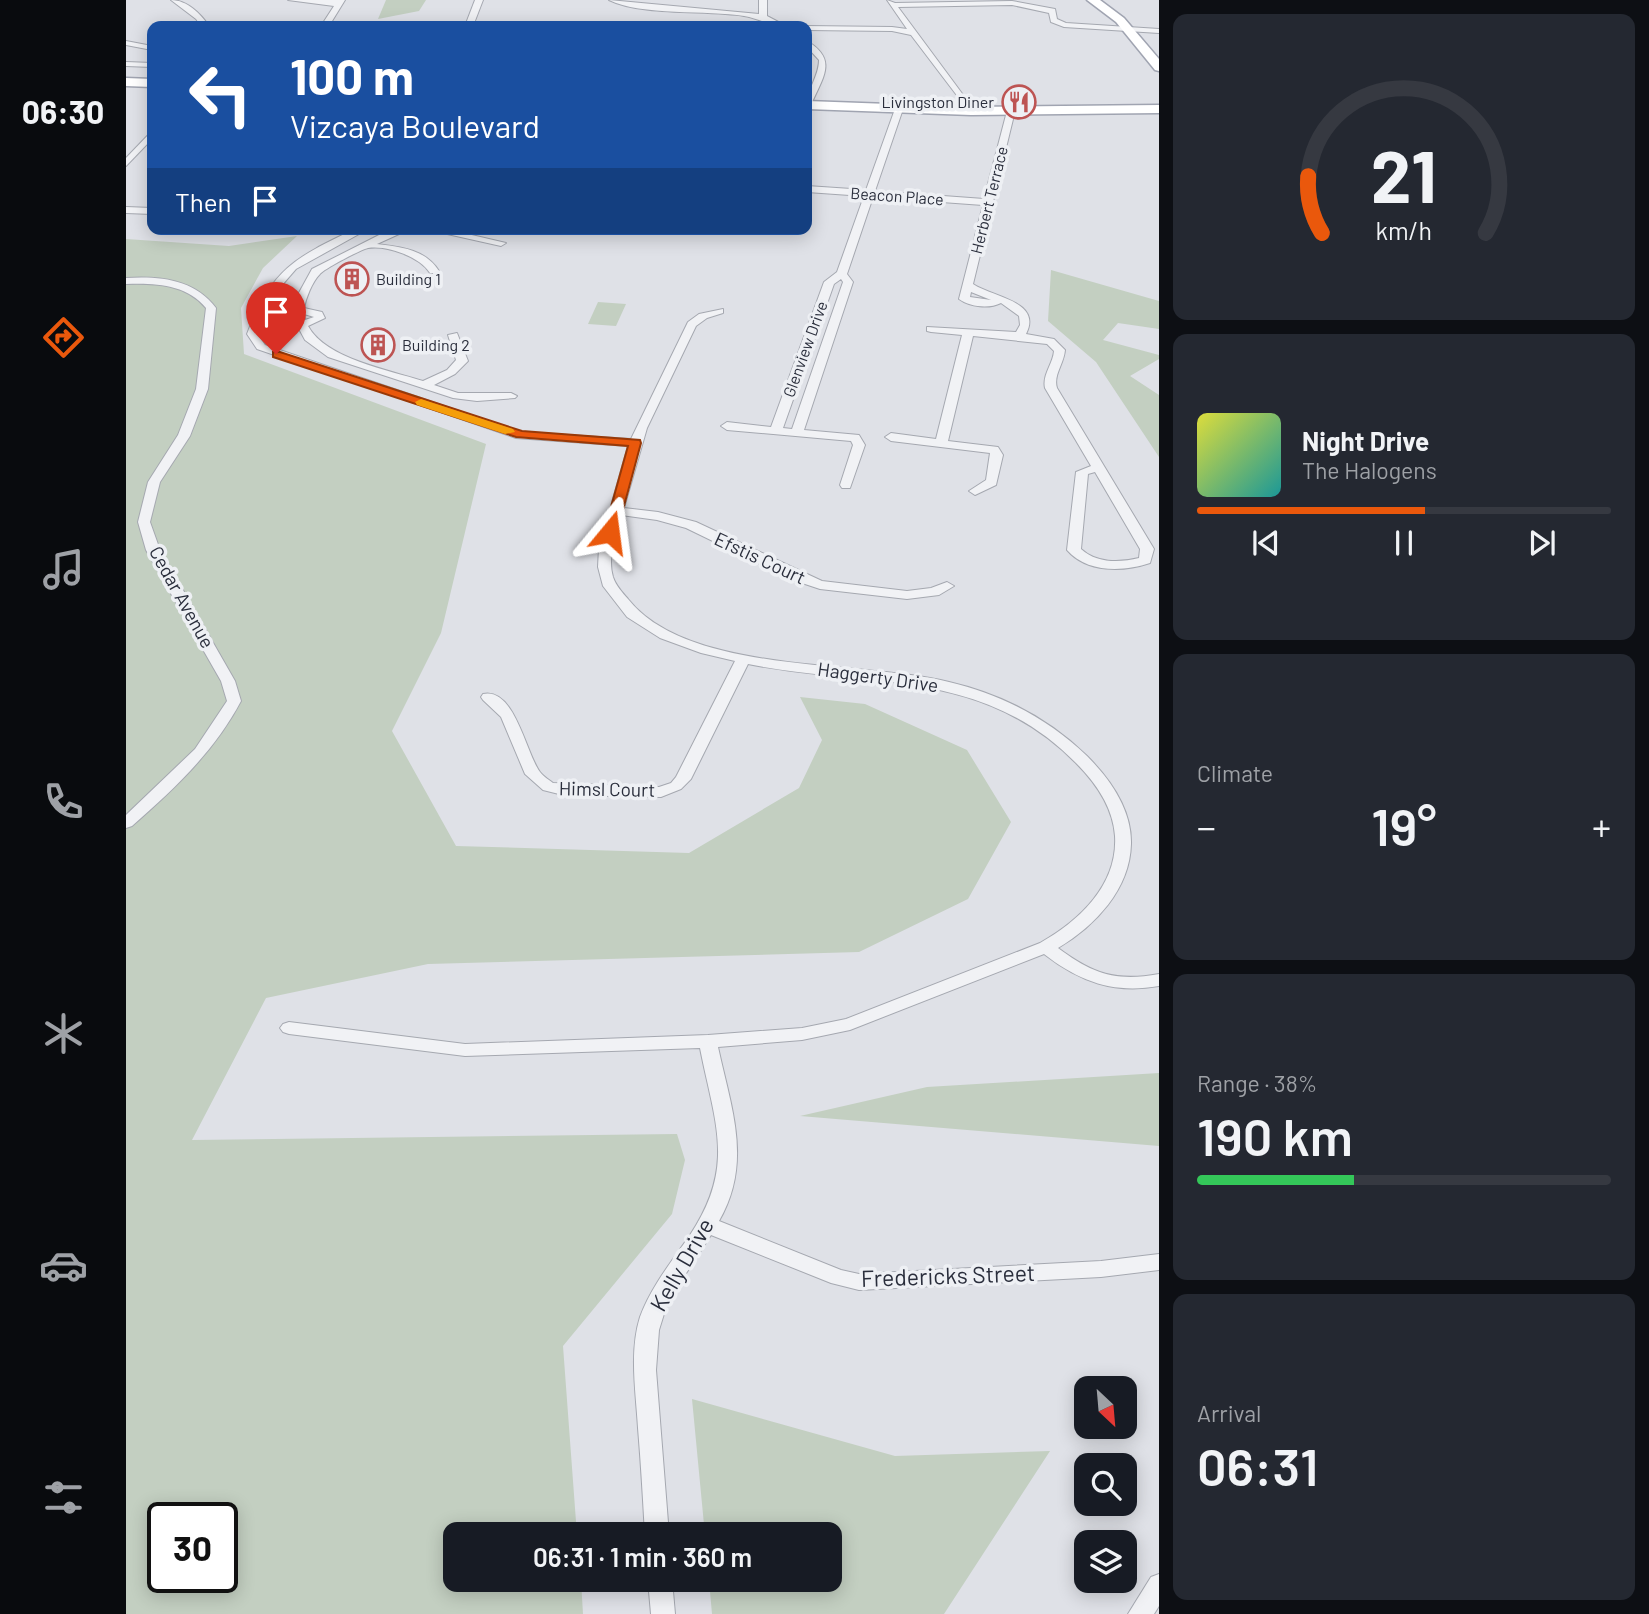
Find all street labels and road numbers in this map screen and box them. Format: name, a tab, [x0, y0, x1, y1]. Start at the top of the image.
street label: Herbert Terrace	[966, 144, 1011, 256]
street label: Beacon Place	[850, 183, 944, 208]
street label: Glenview Drive	[778, 298, 831, 399]
street label: Efstis Court	[711, 526, 809, 589]
street label: Cedar Avenue	[145, 542, 220, 652]
street label: Haggerty Drive	[816, 657, 940, 696]
street label: Himsl Court	[559, 776, 655, 801]
street label: Kelly Drive	[643, 1213, 719, 1316]
street label: Fredericks Street	[860, 1258, 1036, 1292]

